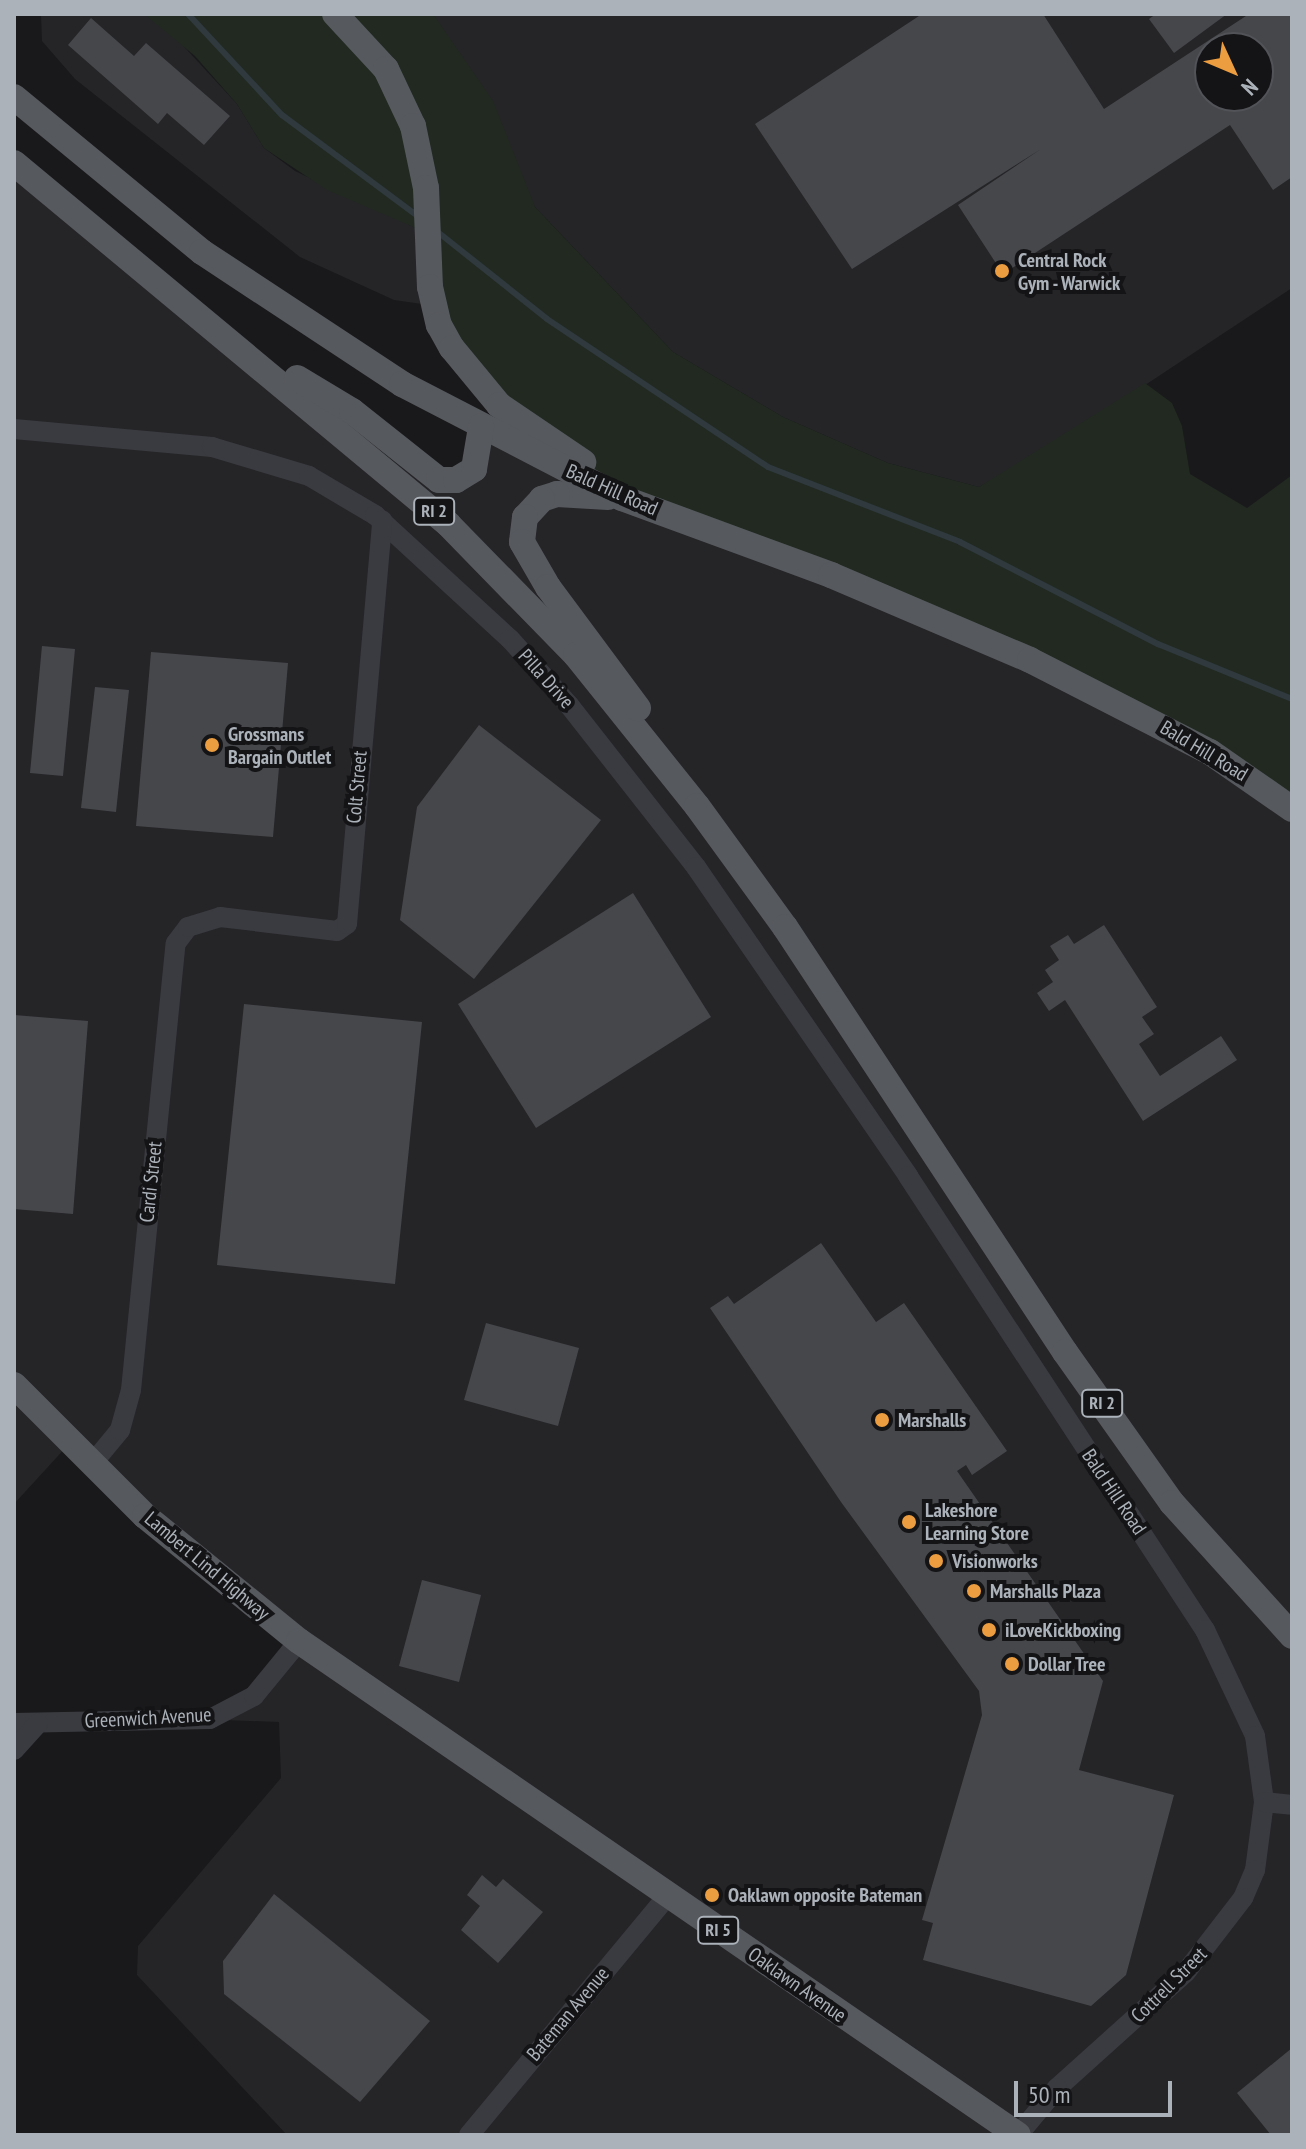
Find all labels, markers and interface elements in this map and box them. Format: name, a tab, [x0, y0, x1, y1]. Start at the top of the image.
north arrow	[1194, 32, 1274, 112]
text: N	[1236, 73, 1264, 101]
place label: Central Rock Gym - Warwick	[1018, 248, 1123, 295]
marker: Central Rock Gym - Warwick	[993, 262, 1011, 280]
street label: Bald Hill Road	[562, 459, 662, 521]
road number: RI 2	[412, 497, 456, 525]
street label: Pilla Drive	[513, 644, 579, 714]
street label: Bald Hill Road	[1156, 716, 1252, 786]
place label: Grossmans Bargain Outlet	[228, 722, 332, 769]
marker: Grossmans Bargain Outlet	[203, 736, 221, 754]
street label: Colt Street	[342, 750, 372, 824]
street label: Cardi Street	[135, 1140, 167, 1224]
road number: RI 2	[1080, 1389, 1124, 1417]
place label: Marshalls	[898, 1408, 966, 1432]
marker: Marshalls	[873, 1411, 891, 1429]
street label: Bald Hill Road	[1077, 1445, 1151, 1539]
place label: Lakeshore Learning Store	[925, 1498, 1029, 1545]
street label: Lambert Lind Highway	[140, 1507, 274, 1625]
marker: Lakeshore Learning Store	[900, 1513, 918, 1531]
place label: Visionworks	[952, 1549, 1038, 1573]
marker: Visionworks	[927, 1552, 945, 1570]
place label: Marshalls Plaza	[990, 1579, 1101, 1603]
marker: Marshalls Plaza	[965, 1582, 983, 1600]
place label: iLoveKickboxing	[1005, 1618, 1121, 1642]
marker: iLoveKickboxing	[980, 1621, 998, 1639]
place label: Dollar Tree	[1028, 1652, 1106, 1676]
marker: Dollar Tree	[1003, 1655, 1021, 1673]
street label: Greenwich Avenue	[84, 1703, 212, 1733]
place label: Oaklawn opposite Bateman	[728, 1883, 922, 1907]
marker: Oaklawn opposite Bateman	[703, 1886, 721, 1904]
road number: RI 5	[696, 1916, 740, 1944]
street label: Oaklawn Avenue	[743, 1942, 851, 2028]
street label: Cottrell Street	[1126, 1942, 1212, 2028]
street label: Bateman Avenue	[522, 1962, 614, 2066]
scale bar	[1018, 2065, 1176, 2115]
text: 50 m	[1028, 2079, 1070, 2110]

